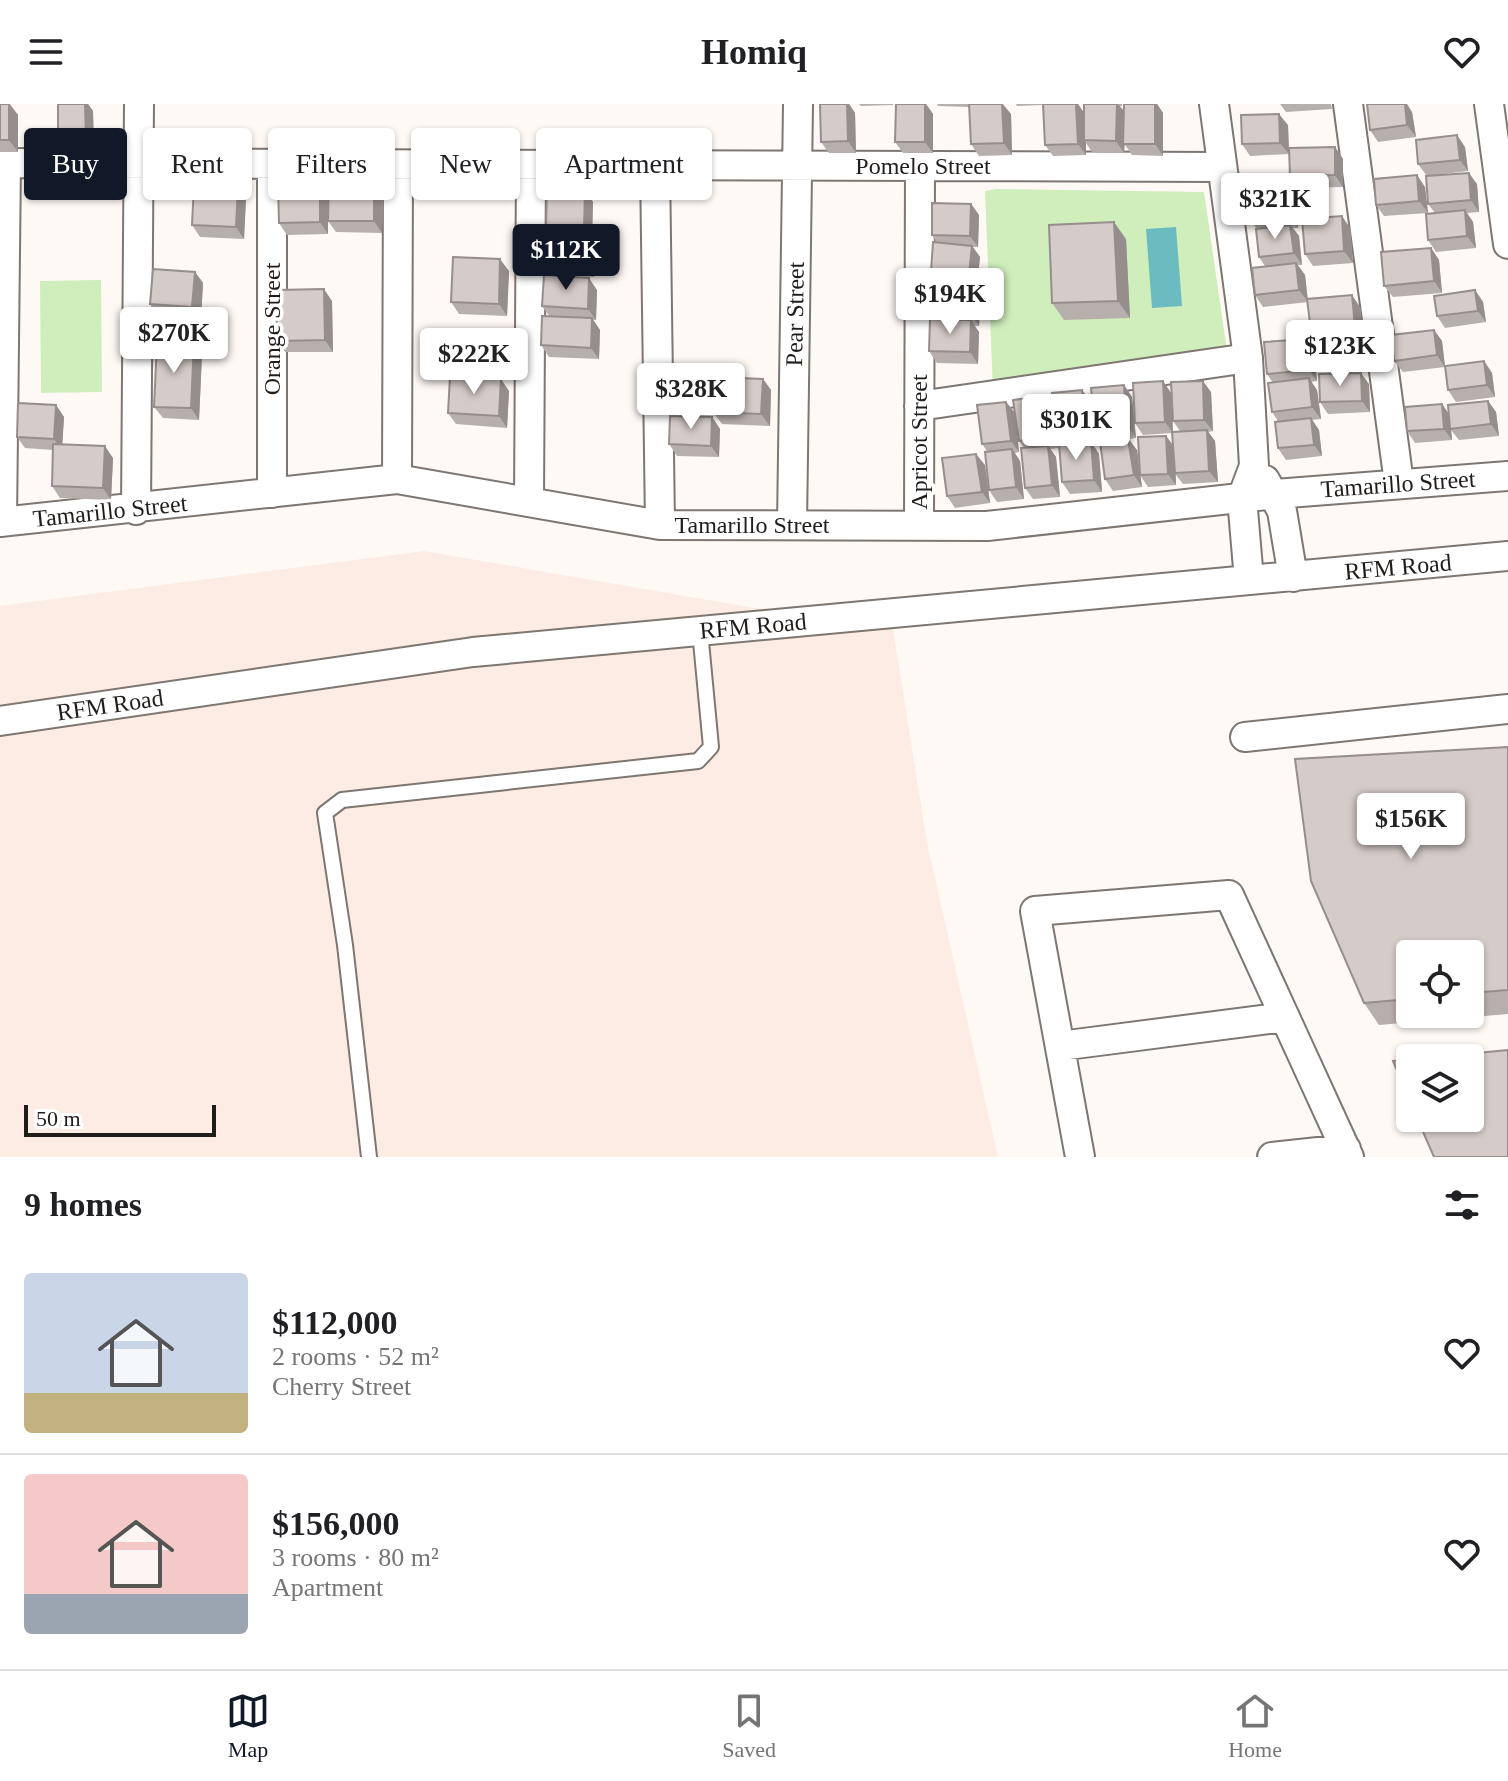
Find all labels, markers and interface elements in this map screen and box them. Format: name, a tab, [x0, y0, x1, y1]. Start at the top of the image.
icon: menu	[24, 30, 68, 74]
icon: heart	[1440, 30, 1484, 74]
text: Homiq	[701, 32, 807, 72]
chip: Buy	[24, 128, 127, 200]
chip: Rent	[143, 128, 252, 200]
chip: Filters	[268, 128, 395, 200]
chip: New	[411, 128, 520, 200]
chip: Apartment	[536, 128, 712, 200]
street label: Pomelo Street	[855, 153, 991, 179]
pin: $321K	[1219, 173, 1331, 241]
text: $321K	[1239, 184, 1311, 213]
pin: $112K	[510, 224, 622, 292]
text: $112K	[531, 235, 601, 264]
street label: Pear Street	[781, 261, 809, 367]
street label: Orange Street	[259, 262, 285, 395]
pin: $194K	[894, 268, 1006, 336]
text: $194K	[914, 279, 986, 308]
pin: $270K	[118, 307, 230, 375]
text: $270K	[138, 318, 210, 347]
pin: $123K	[1284, 320, 1396, 388]
pin: $222K	[418, 328, 530, 396]
text: $123K	[1304, 331, 1376, 360]
text: $222K	[438, 339, 510, 368]
pin: $328K	[635, 363, 747, 431]
text: $328K	[655, 374, 727, 403]
street label: Apricot Street	[906, 374, 932, 510]
pin: $301K	[1020, 394, 1132, 462]
text: $301K	[1040, 405, 1112, 434]
street label: Tamarillo Street	[1320, 466, 1477, 502]
street label: Tamarillo Street	[32, 490, 189, 532]
street label: Tamarillo Street	[675, 512, 830, 538]
street label: RFM Road	[1343, 549, 1453, 585]
street label: RFM Road	[698, 608, 808, 644]
street label: RFM Road	[55, 685, 165, 725]
pin: $156K	[1355, 793, 1467, 861]
text: $156K	[1375, 804, 1447, 833]
map controls	[1396, 940, 1484, 1132]
button: locate	[1396, 940, 1484, 1028]
button: layers	[1396, 1044, 1484, 1132]
scale bar	[24, 1101, 216, 1137]
text: 50 m	[36, 1106, 81, 1131]
icon: filters	[1440, 1183, 1484, 1227]
text: 9 homes	[24, 1186, 142, 1223]
text: $112,000	[272, 1304, 398, 1341]
icon: home	[88, 1305, 184, 1401]
icon: heart	[1440, 1331, 1484, 1375]
text: 2 rooms · 52 m²	[272, 1342, 439, 1371]
text: Cherry Street	[272, 1372, 411, 1401]
text: $156,000	[272, 1505, 400, 1542]
icon: home	[88, 1506, 184, 1602]
icon: heart	[1440, 1532, 1484, 1576]
text: 3 rooms · 80 m²	[272, 1543, 439, 1572]
text: Apartment	[272, 1573, 383, 1602]
tab: Map	[226, 1689, 270, 1763]
tab: Saved	[722, 1689, 776, 1763]
tab: Home	[1228, 1689, 1282, 1763]

